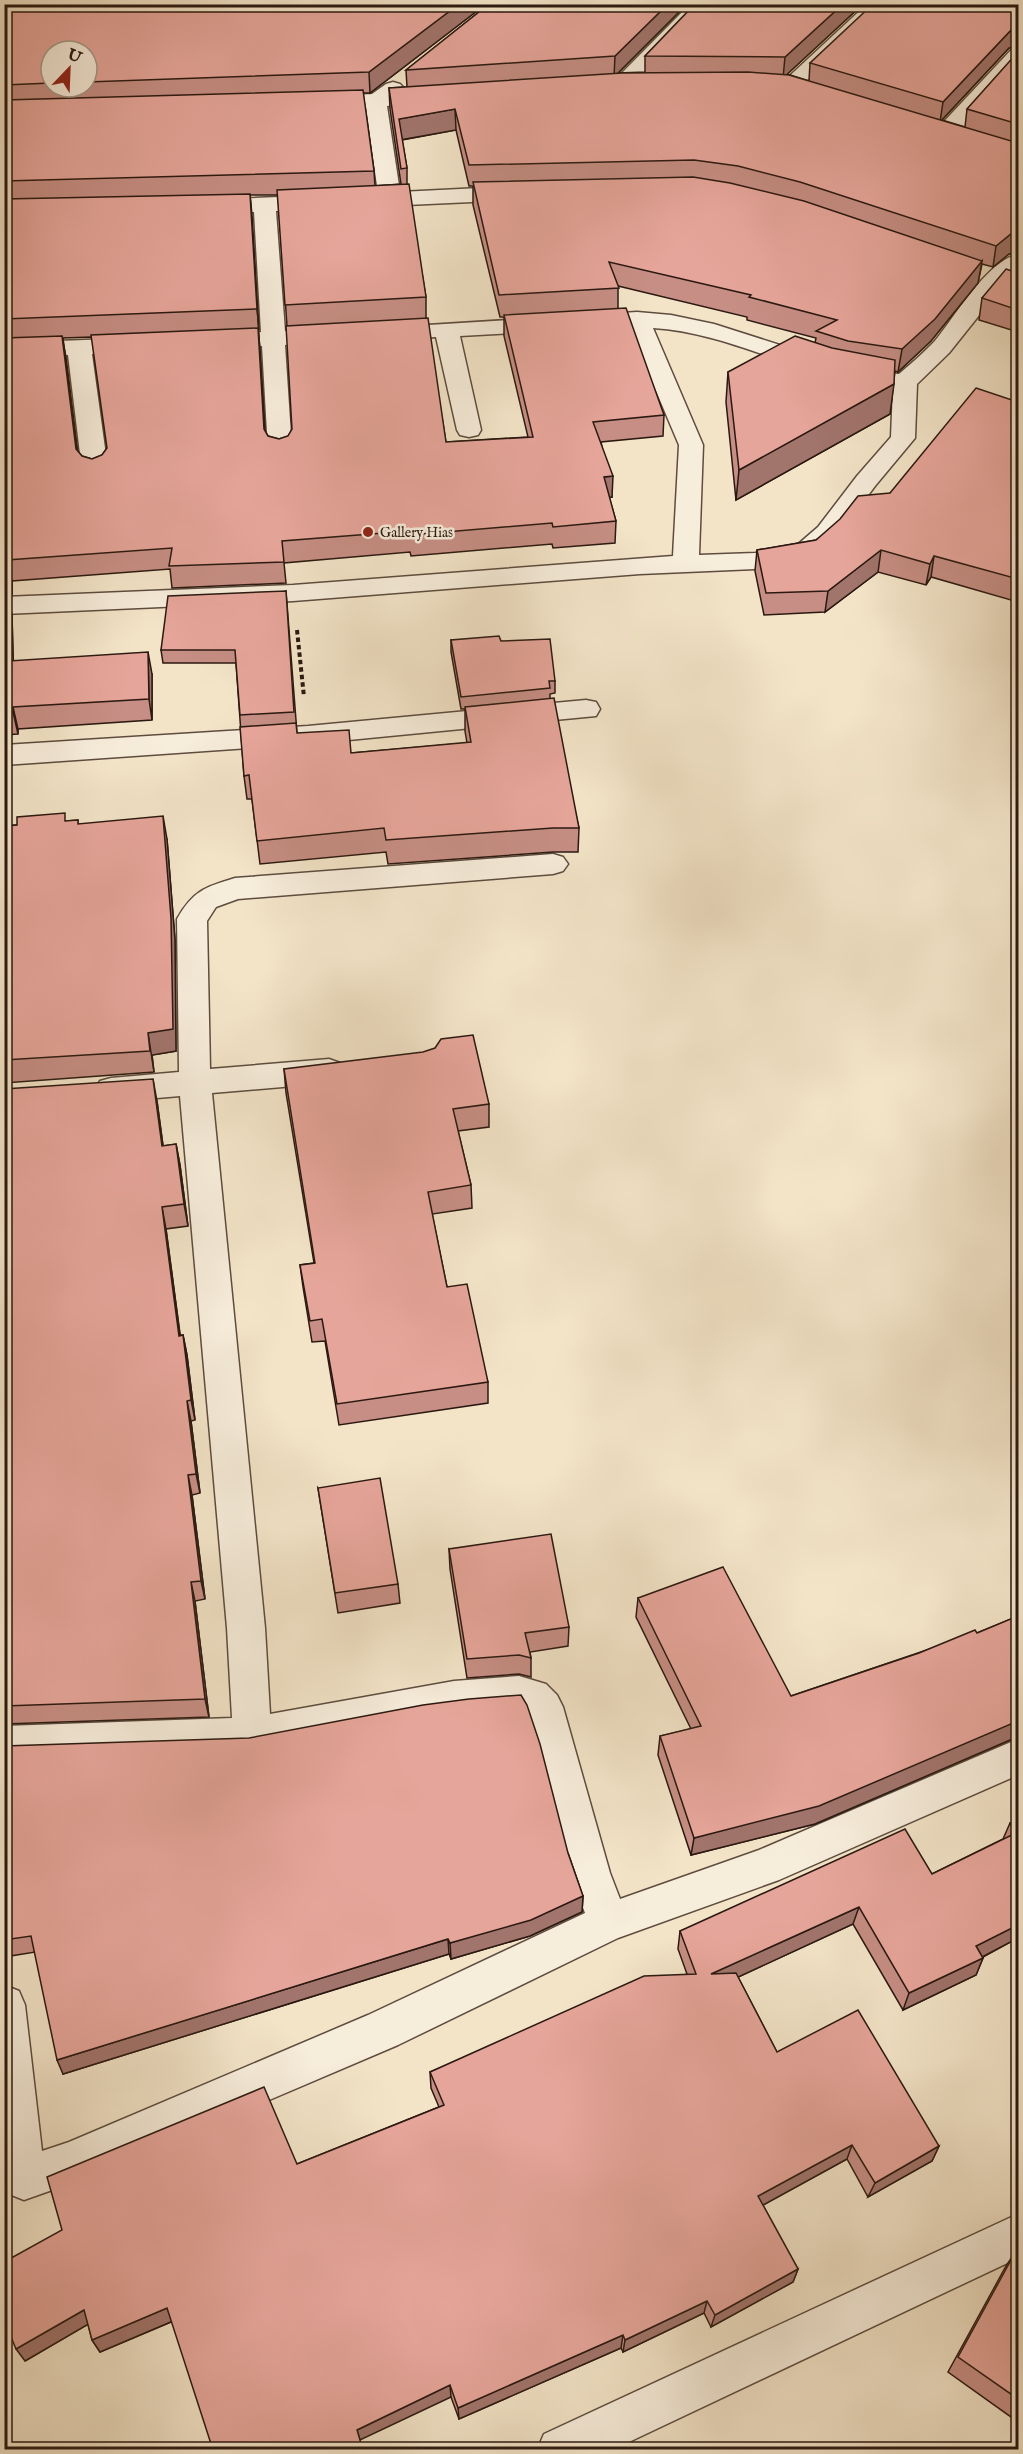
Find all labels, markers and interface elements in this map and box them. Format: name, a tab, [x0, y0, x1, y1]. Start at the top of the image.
north arrow	[39, 39, 99, 99]
text: U	[63, 45, 85, 69]
place label: Gallery Hias	[380, 524, 453, 542]
marker: Gallery Hias	[361, 525, 375, 539]

